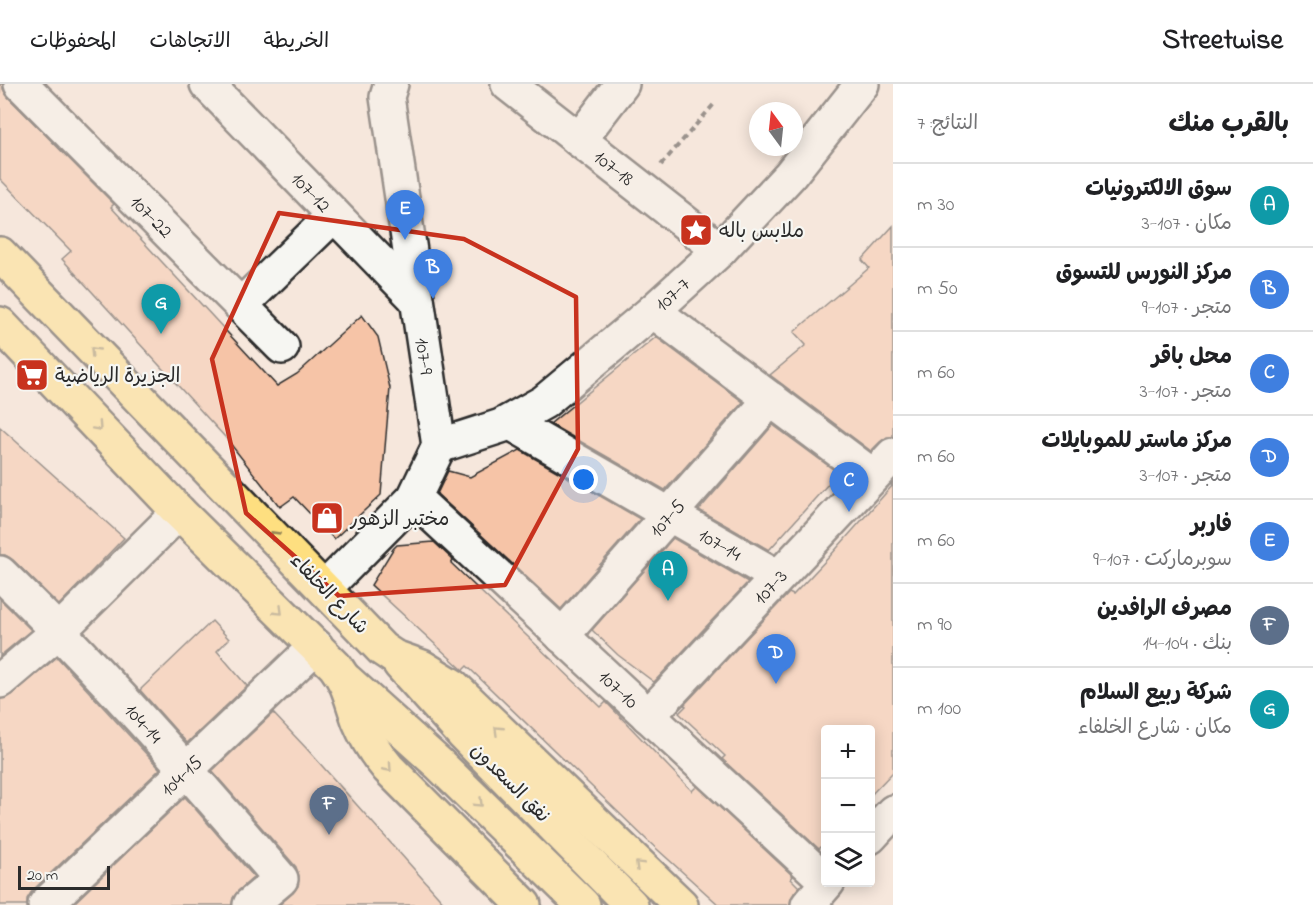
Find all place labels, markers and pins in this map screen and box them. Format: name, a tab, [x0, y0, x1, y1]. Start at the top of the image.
pin: E	[386, 190, 424, 240]
place icon: ملابس باله	[678, 212, 714, 248]
place label: ملابس باله	[719, 218, 804, 247]
pin: B	[414, 250, 452, 299]
pin: G	[142, 284, 180, 334]
supermarket icon: الجزيرة الرياضية	[14, 357, 50, 393]
place label: الجزيرة الرياضية	[55, 363, 181, 392]
pin: C	[830, 462, 868, 512]
shop icon: مختبر الزهور	[309, 500, 345, 536]
place label: مختبر الزهور	[349, 506, 449, 535]
pin: A	[648, 552, 688, 601]
pin: D	[756, 634, 796, 684]
pin: F	[310, 786, 348, 835]

